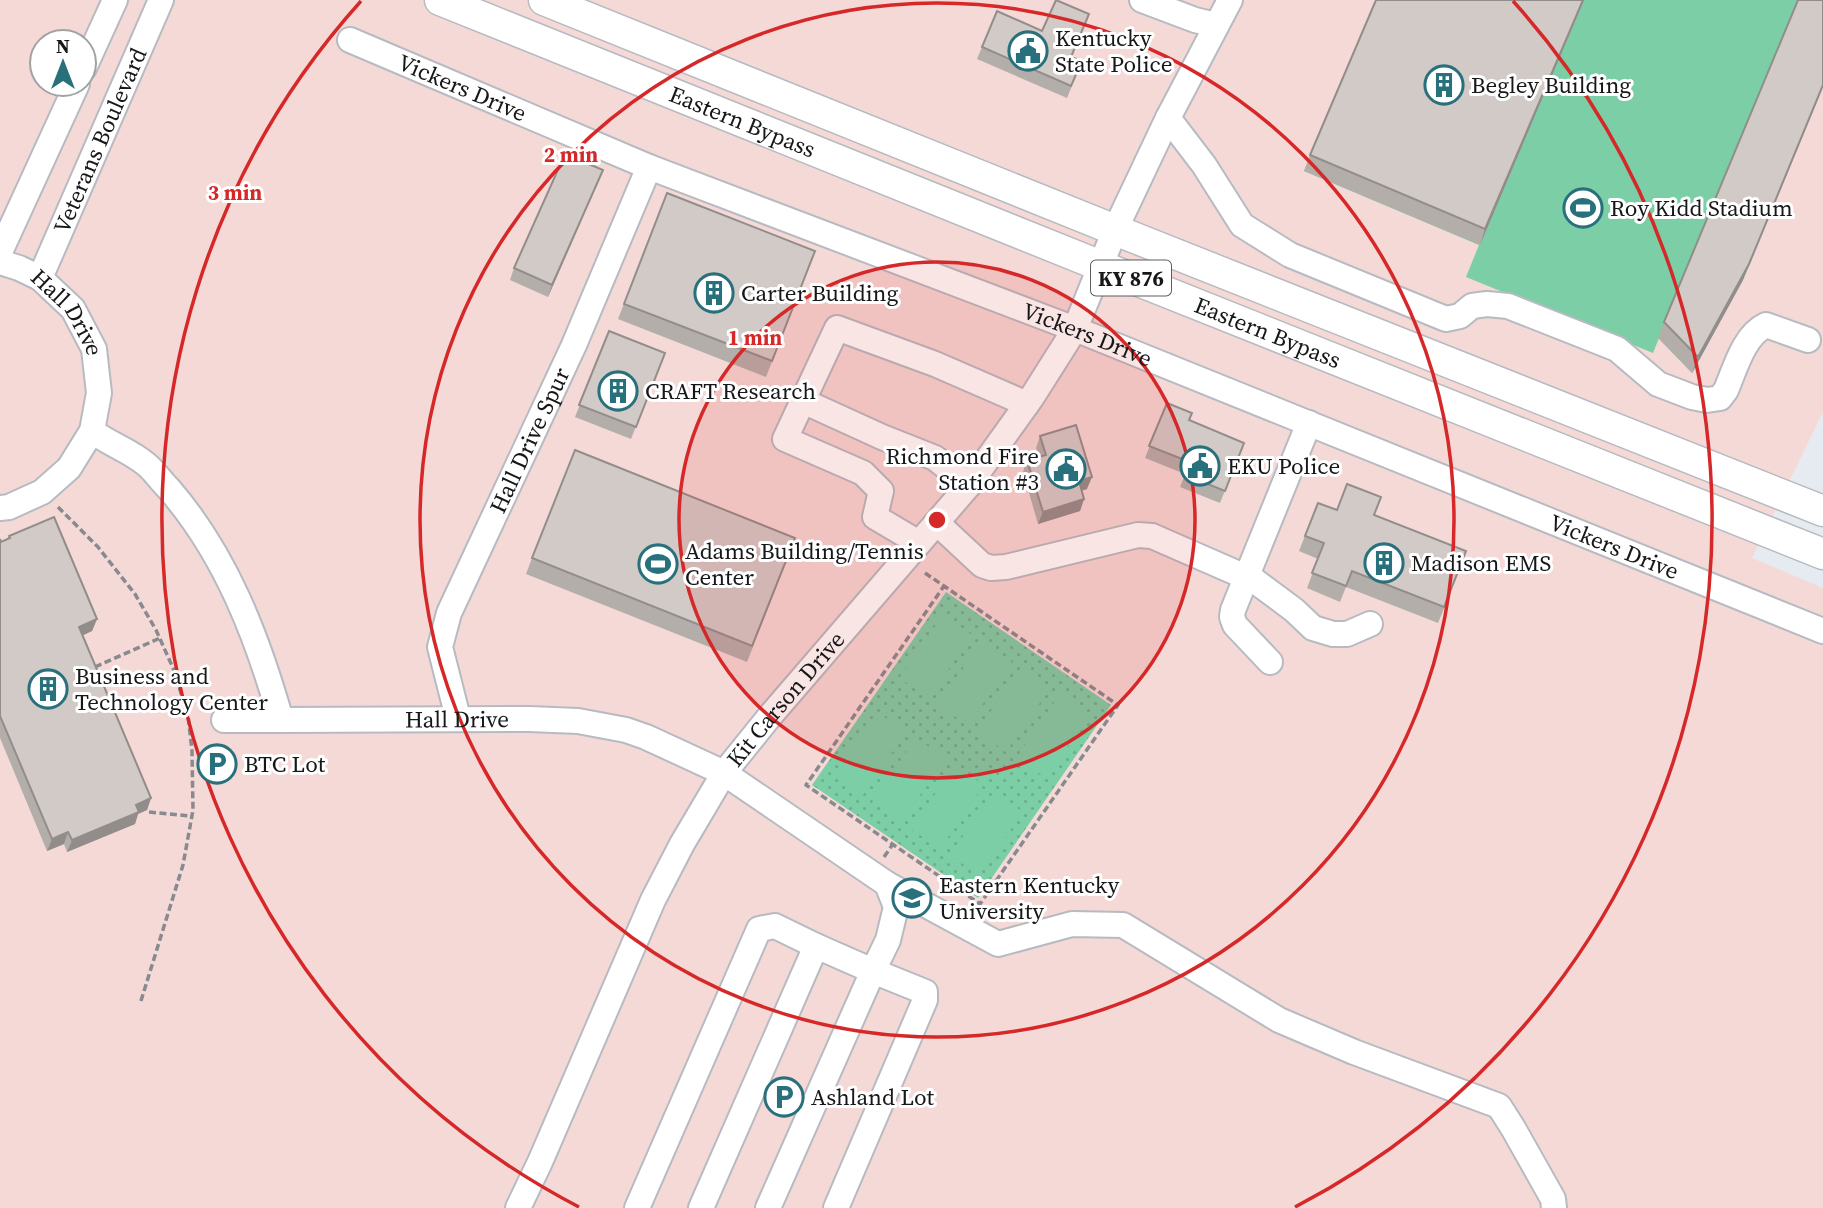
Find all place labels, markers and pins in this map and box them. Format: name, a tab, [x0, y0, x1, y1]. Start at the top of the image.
place label: Kentucky State Police	[1055, 22, 1172, 80]
public building icon: Kentucky State Police	[1007, 30, 1049, 72]
building icon: Begley Building	[1423, 64, 1465, 106]
place label: Begley Building	[1471, 69, 1631, 101]
sports icon: Roy Kidd Stadium	[1562, 187, 1604, 229]
place label: Roy Kidd Stadium	[1610, 192, 1793, 224]
building icon: Carter Building	[693, 272, 735, 314]
place label: Carter Building	[741, 277, 899, 309]
building icon: CRAFT Research	[597, 370, 639, 412]
place label: CRAFT Research	[645, 375, 816, 407]
place label: Richmond Fire Station #3	[886, 440, 1039, 498]
public building icon: EKU Police	[1179, 445, 1221, 487]
public building icon: Richmond Fire Station #3	[1045, 448, 1087, 490]
place label: EKU Police	[1227, 450, 1340, 482]
centre of rings	[925, 508, 949, 532]
place label: Adams Building/Tennis Center	[685, 535, 924, 593]
building icon: Madison EMS	[1363, 542, 1405, 584]
sports icon: Adams Building/Tennis Center	[637, 543, 679, 585]
place label: Madison EMS	[1411, 547, 1551, 579]
place label: Business and Technology Center	[75, 660, 268, 718]
building icon: Business and Technology Center	[27, 668, 69, 710]
parking icon: BTC Lot	[196, 743, 238, 785]
place label: BTC Lot	[244, 748, 326, 780]
place label: Eastern Kentucky University	[939, 869, 1119, 927]
school or university icon: Eastern Kentucky University	[891, 877, 933, 919]
parking icon: Ashland Lot	[763, 1076, 805, 1118]
place label: Ashland Lot	[811, 1081, 935, 1113]

